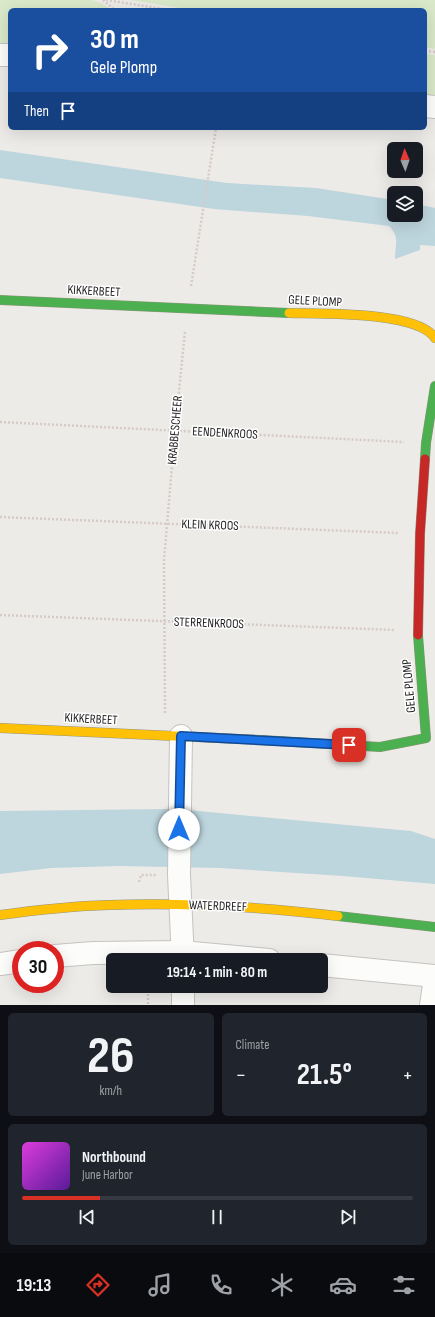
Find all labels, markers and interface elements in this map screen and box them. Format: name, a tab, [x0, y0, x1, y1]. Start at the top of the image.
text: 30 m	[90, 23, 139, 56]
icon: right	[24, 24, 76, 76]
text: Gele Plomp	[90, 57, 157, 78]
icon: arrive	[57, 100, 79, 122]
text: Then	[24, 102, 49, 121]
north arrow	[387, 142, 423, 178]
map controls	[387, 142, 423, 222]
button: layers	[387, 186, 423, 222]
street label: KIKKERBEET	[67, 282, 121, 300]
street label: GELE PLOMP	[288, 292, 343, 310]
street label: KRABBESCHEER	[164, 395, 186, 465]
street label: EENDENKROOS	[192, 423, 259, 443]
street label: KLEIN KROOS	[181, 516, 239, 534]
street label: STERRENKROOS	[174, 614, 245, 632]
street label: GELE PLOMP	[399, 658, 419, 713]
street label: KIKKERBEET	[64, 710, 118, 728]
pin	[332, 728, 366, 762]
icon: arrive	[338, 734, 360, 756]
position arrow	[158, 808, 200, 850]
street label: WATERDREEF	[189, 897, 247, 915]
speed limit sign: 30	[12, 941, 64, 993]
text: 19:14 · 1 min · 80 m	[167, 963, 267, 982]
text: 26	[87, 1025, 134, 1088]
text: Climate	[236, 1037, 269, 1053]
text: 21.5°	[297, 1057, 352, 1093]
text: −	[236, 1062, 246, 1089]
text: +	[402, 1062, 413, 1089]
text: km/h	[100, 1083, 122, 1099]
text: Northbound	[82, 1148, 146, 1167]
text: June Harbor	[82, 1167, 133, 1183]
icon: previous	[76, 1206, 98, 1228]
icon: pause	[206, 1206, 228, 1228]
icon: next	[337, 1206, 359, 1228]
icon: directions	[84, 1271, 112, 1299]
icon: music	[146, 1271, 174, 1299]
icon: phone	[207, 1271, 235, 1299]
icon: climate	[268, 1271, 296, 1299]
icon: car	[329, 1271, 357, 1299]
icon: filters	[390, 1271, 418, 1299]
text: 19:13	[17, 1275, 51, 1296]

